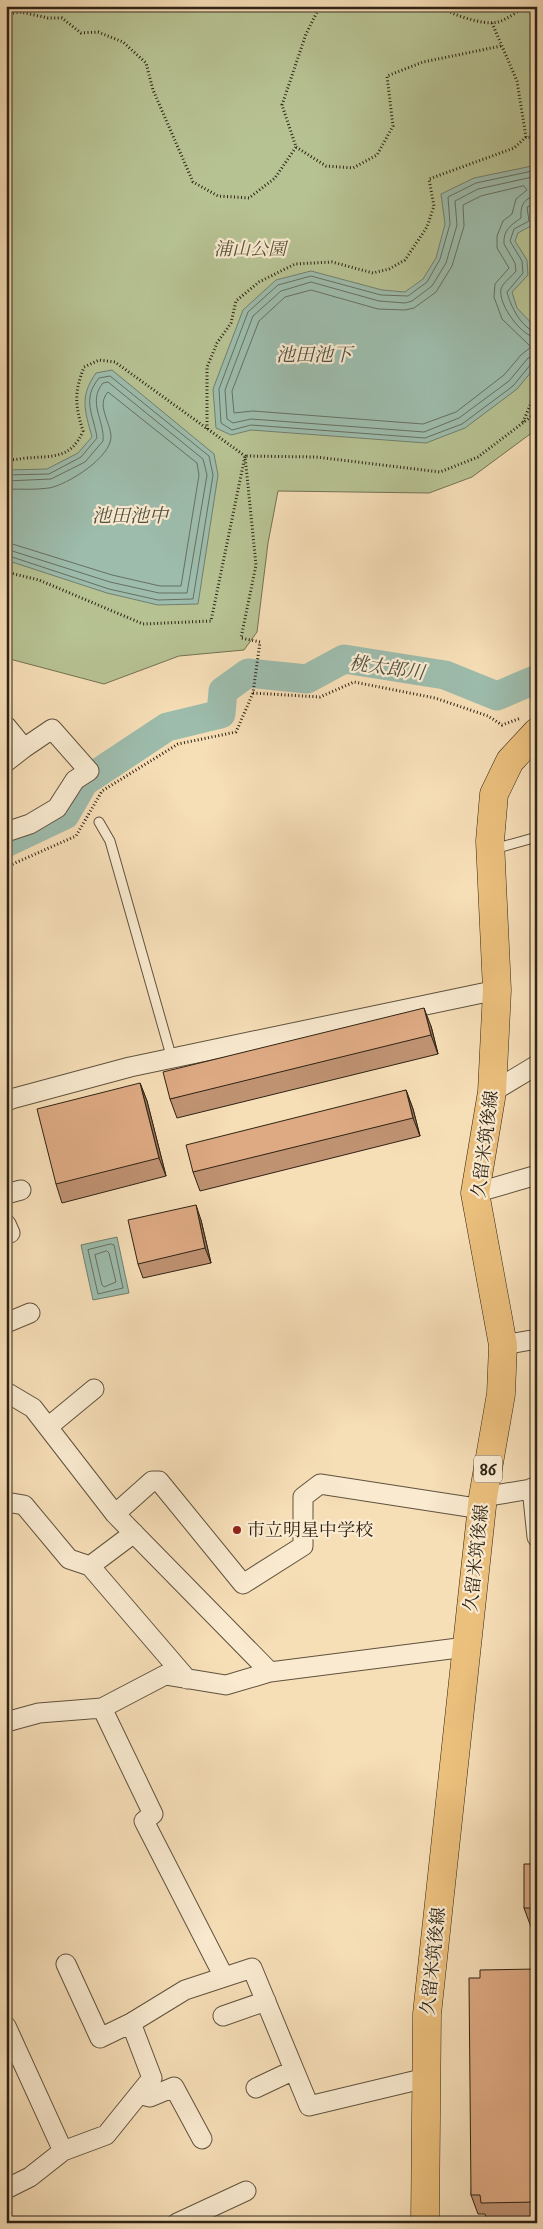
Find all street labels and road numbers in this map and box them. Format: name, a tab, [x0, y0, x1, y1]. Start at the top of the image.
street label: 久留米筑後線	[468, 1089, 503, 1199]
road number: 86	[474, 1456, 502, 1482]
street label: 久留米筑後線	[460, 1503, 494, 1613]
street label: 久留米筑後線	[417, 1906, 451, 2016]

